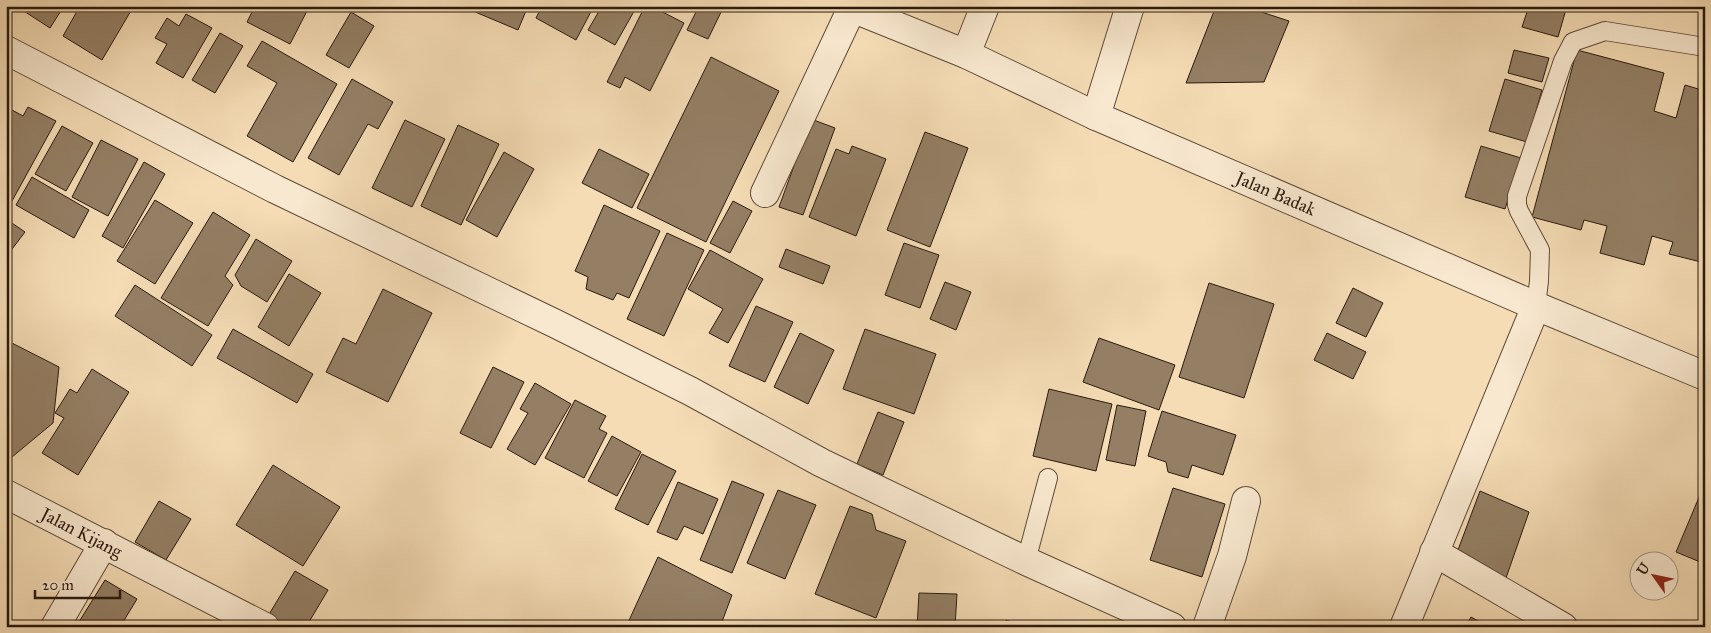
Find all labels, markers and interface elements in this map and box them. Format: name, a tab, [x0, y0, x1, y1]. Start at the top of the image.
street label: Jalan Badak	[1230, 166, 1320, 221]
street label: Jalan Kijang	[35, 502, 127, 564]
north arrow	[1628, 550, 1678, 600]
text: U	[1633, 559, 1654, 578]
scale bar	[35, 568, 120, 600]
text: 20 m	[42, 576, 74, 594]

